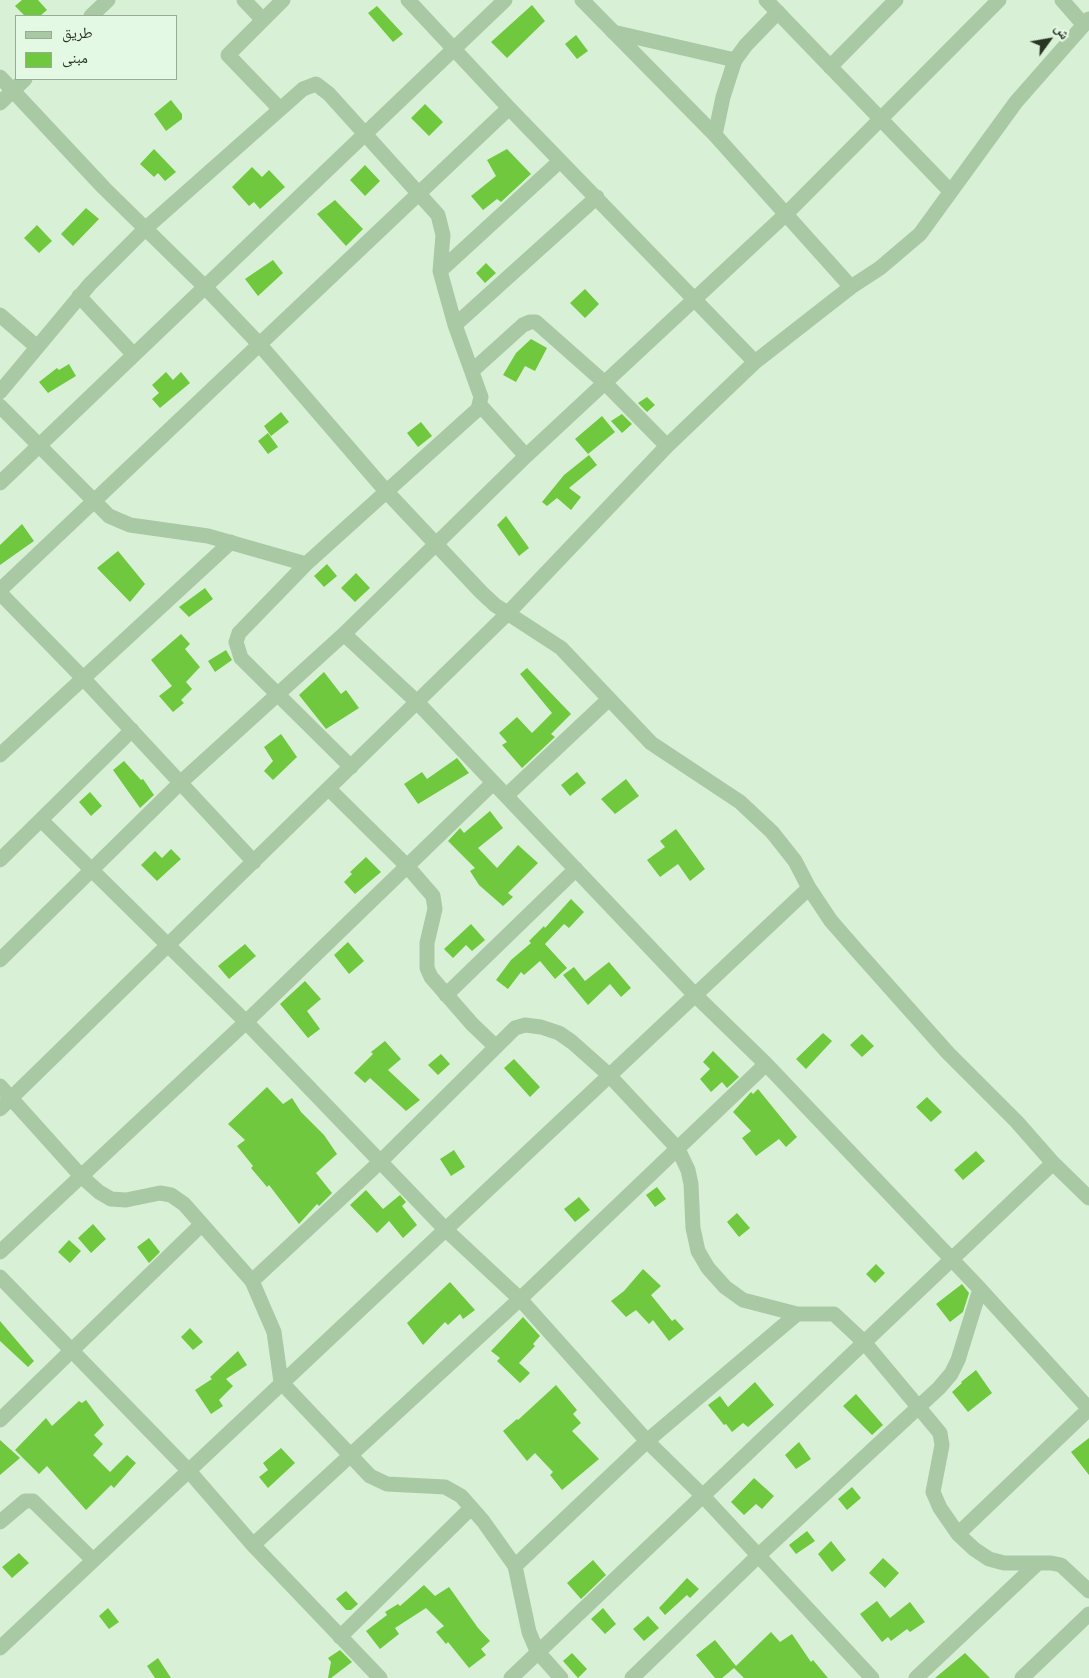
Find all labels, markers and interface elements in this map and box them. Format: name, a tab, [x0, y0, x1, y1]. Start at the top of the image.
legend	[15, 15, 178, 80]
north arrow	[1024, 15, 1074, 65]
text: ش	[1051, 21, 1073, 43]
text: طريق	[62, 24, 93, 42]
text: مبنى	[62, 49, 88, 67]

